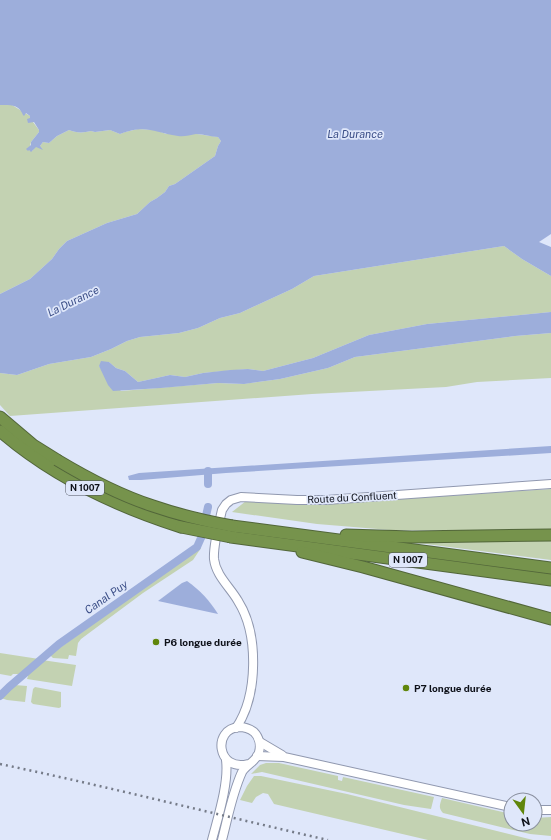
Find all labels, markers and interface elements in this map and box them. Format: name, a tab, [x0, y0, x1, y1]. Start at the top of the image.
water label: La Durance	[327, 128, 383, 140]
water label: La Durance	[45, 283, 101, 319]
road number: N 1007	[66, 481, 104, 495]
street label: Route du Confluent	[307, 489, 397, 505]
road number: N 1007	[389, 553, 427, 567]
water label: Canal Puy	[82, 578, 130, 616]
place label: P6 longue durée	[164, 636, 242, 648]
marker: P6 longue durée	[151, 637, 161, 647]
place label: P7 longue durée	[414, 682, 492, 694]
marker: P7 longue durée	[401, 683, 411, 693]
north arrow	[503, 792, 543, 832]
text: N	[520, 815, 531, 829]

